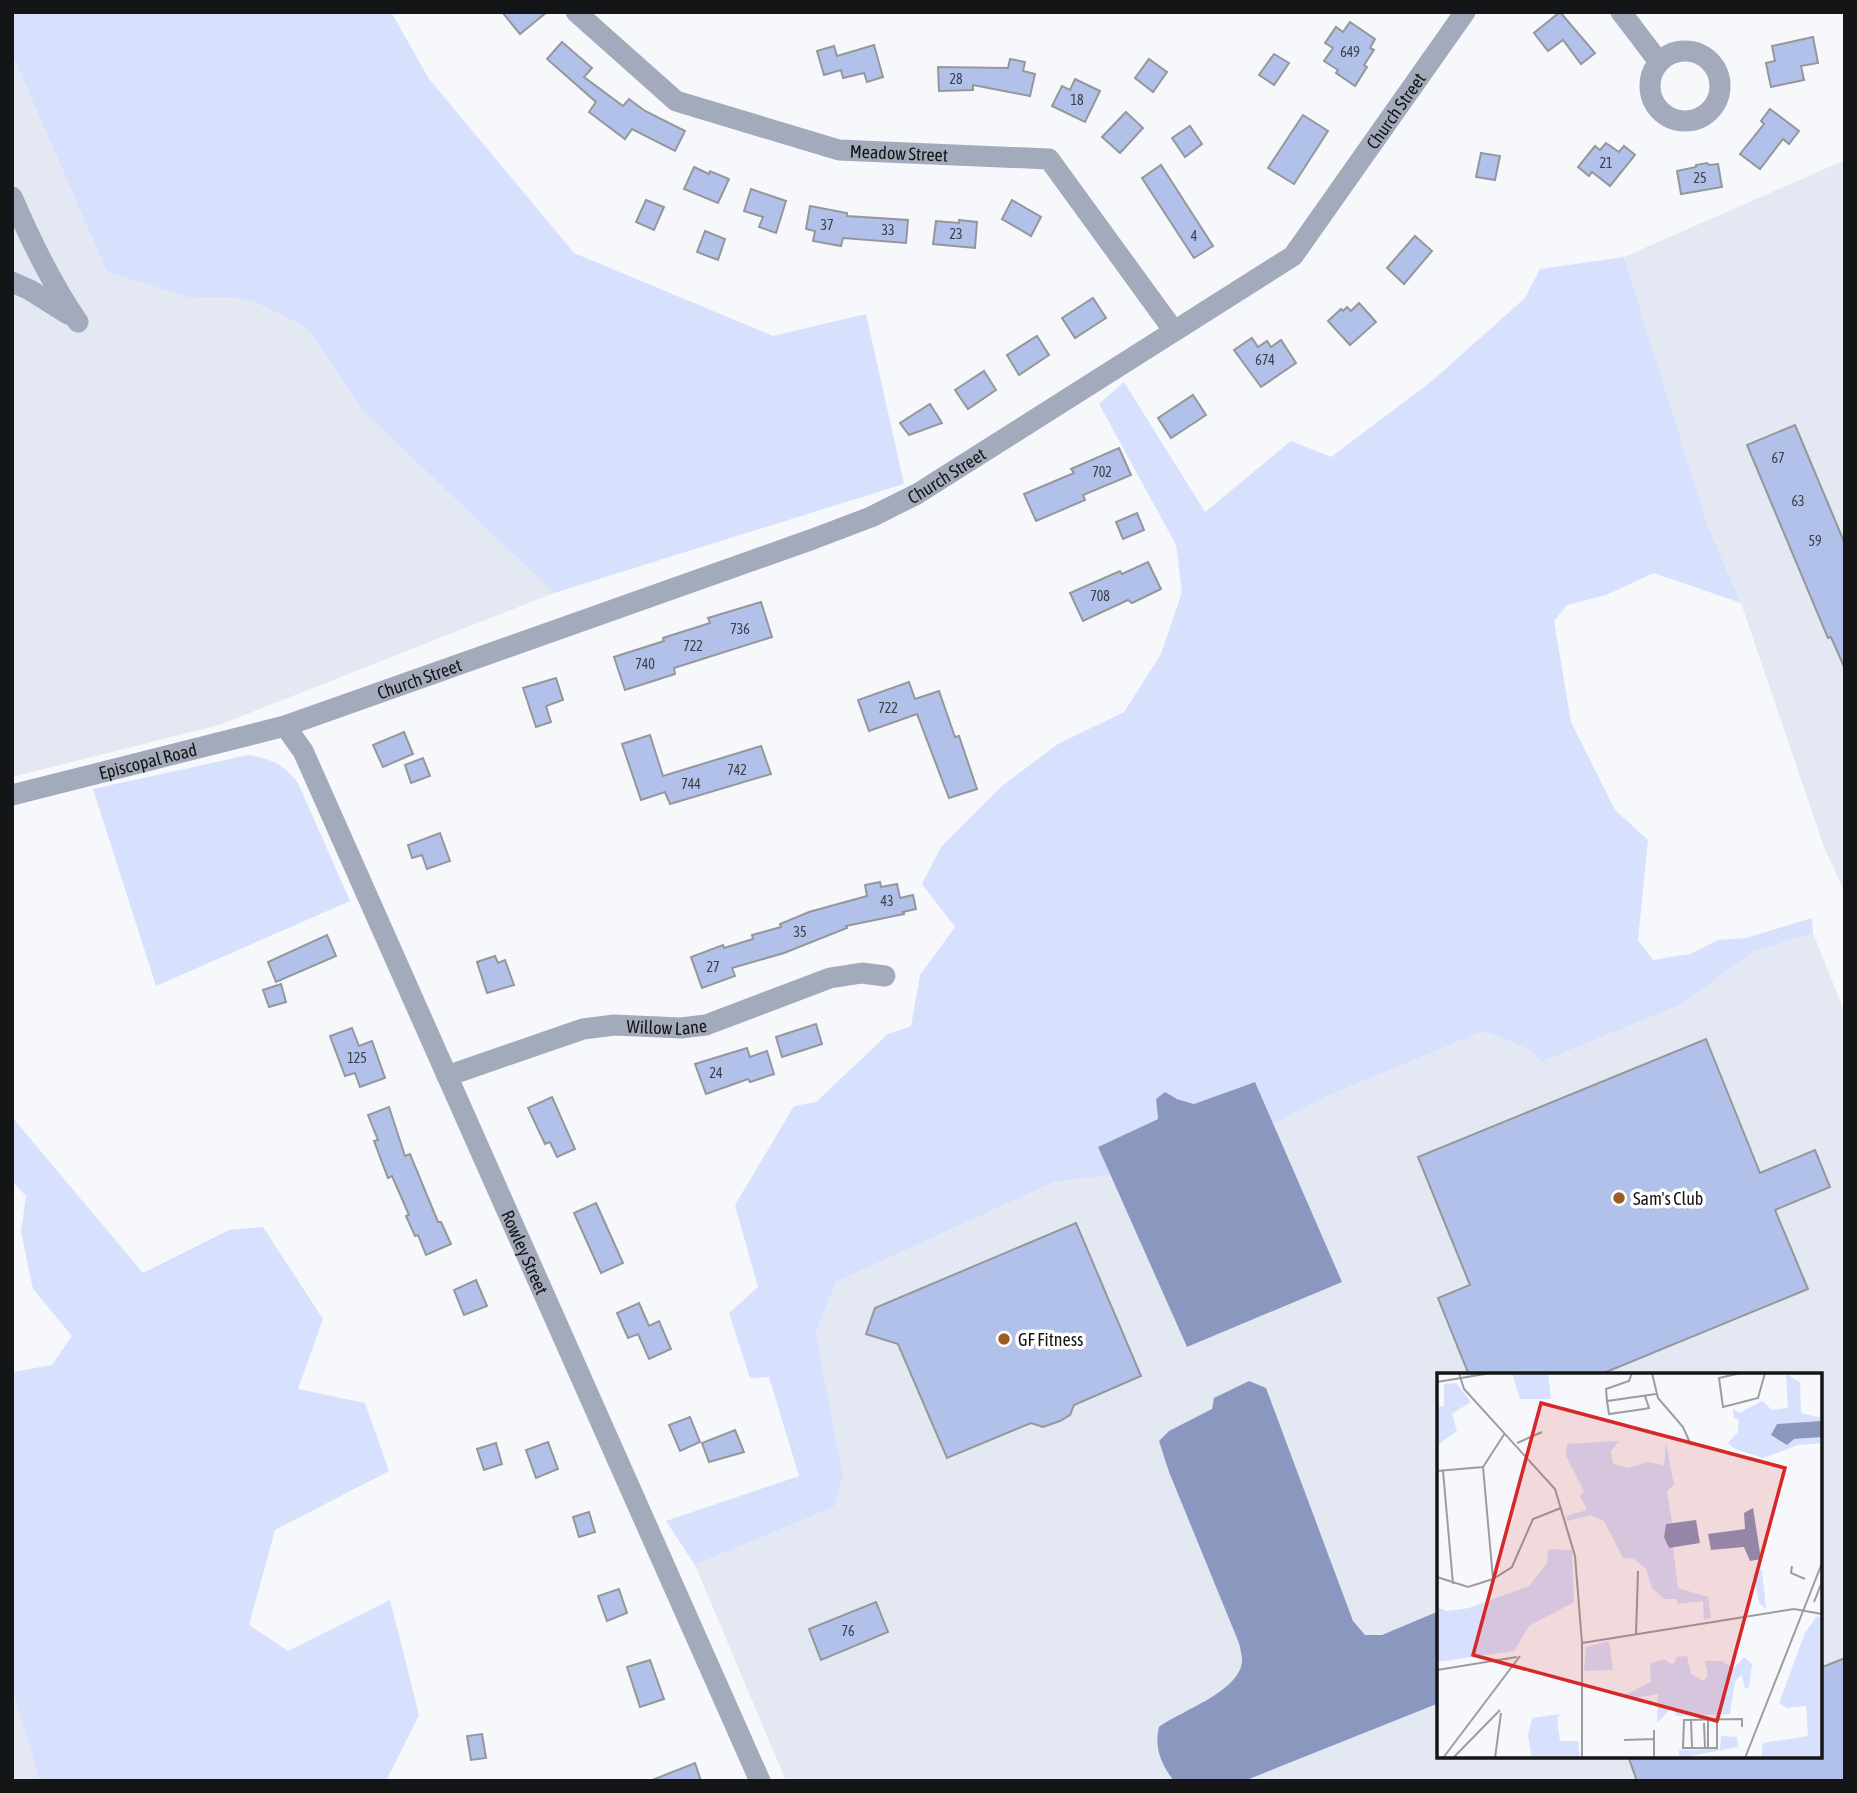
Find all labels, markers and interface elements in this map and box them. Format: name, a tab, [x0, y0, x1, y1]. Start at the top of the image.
house number: 649	[1340, 44, 1360, 60]
street label: Church Street	[1361, 69, 1429, 153]
house number: 28	[949, 71, 963, 87]
house number: 18	[1070, 92, 1084, 108]
street label: Meadow Street	[849, 140, 948, 165]
house number: 21	[1599, 155, 1613, 171]
house number: 25	[1693, 170, 1707, 186]
house number: 37	[820, 217, 834, 233]
house number: 33	[881, 222, 895, 238]
house number: 23	[949, 226, 963, 242]
house number: 4	[1191, 228, 1198, 244]
house number: 674	[1255, 352, 1275, 368]
street label: Church Street	[904, 443, 989, 508]
house number: 67	[1771, 450, 1785, 466]
house number: 702	[1092, 464, 1112, 480]
house number: 63	[1791, 493, 1805, 509]
house number: 59	[1808, 533, 1822, 549]
house number: 708	[1090, 588, 1110, 604]
house number: 736	[730, 621, 750, 637]
house number: 722	[683, 638, 703, 654]
street label: Church Street	[374, 654, 464, 703]
house number: 740	[635, 656, 655, 672]
house number: 722	[878, 700, 898, 716]
street label: Episcopal Road	[96, 738, 199, 783]
house number: 742	[727, 762, 747, 778]
house number: 744	[681, 776, 701, 792]
house number: 43	[880, 893, 894, 909]
house number: 35	[793, 924, 807, 940]
house number: 27	[706, 959, 720, 975]
street label: Willow Lane	[626, 1014, 708, 1039]
house number: 125	[347, 1050, 367, 1066]
house number: 24	[709, 1065, 723, 1081]
place label: Sam's Club	[1633, 1188, 1703, 1209]
marker: Sam's Club	[1611, 1190, 1627, 1206]
street label: Rowley Street	[497, 1207, 553, 1297]
place label: GF Fitness	[1018, 1329, 1083, 1350]
marker: GF Fitness	[996, 1331, 1012, 1347]
inset map	[1437, 1373, 1822, 1758]
house number: 76	[841, 1623, 855, 1639]

